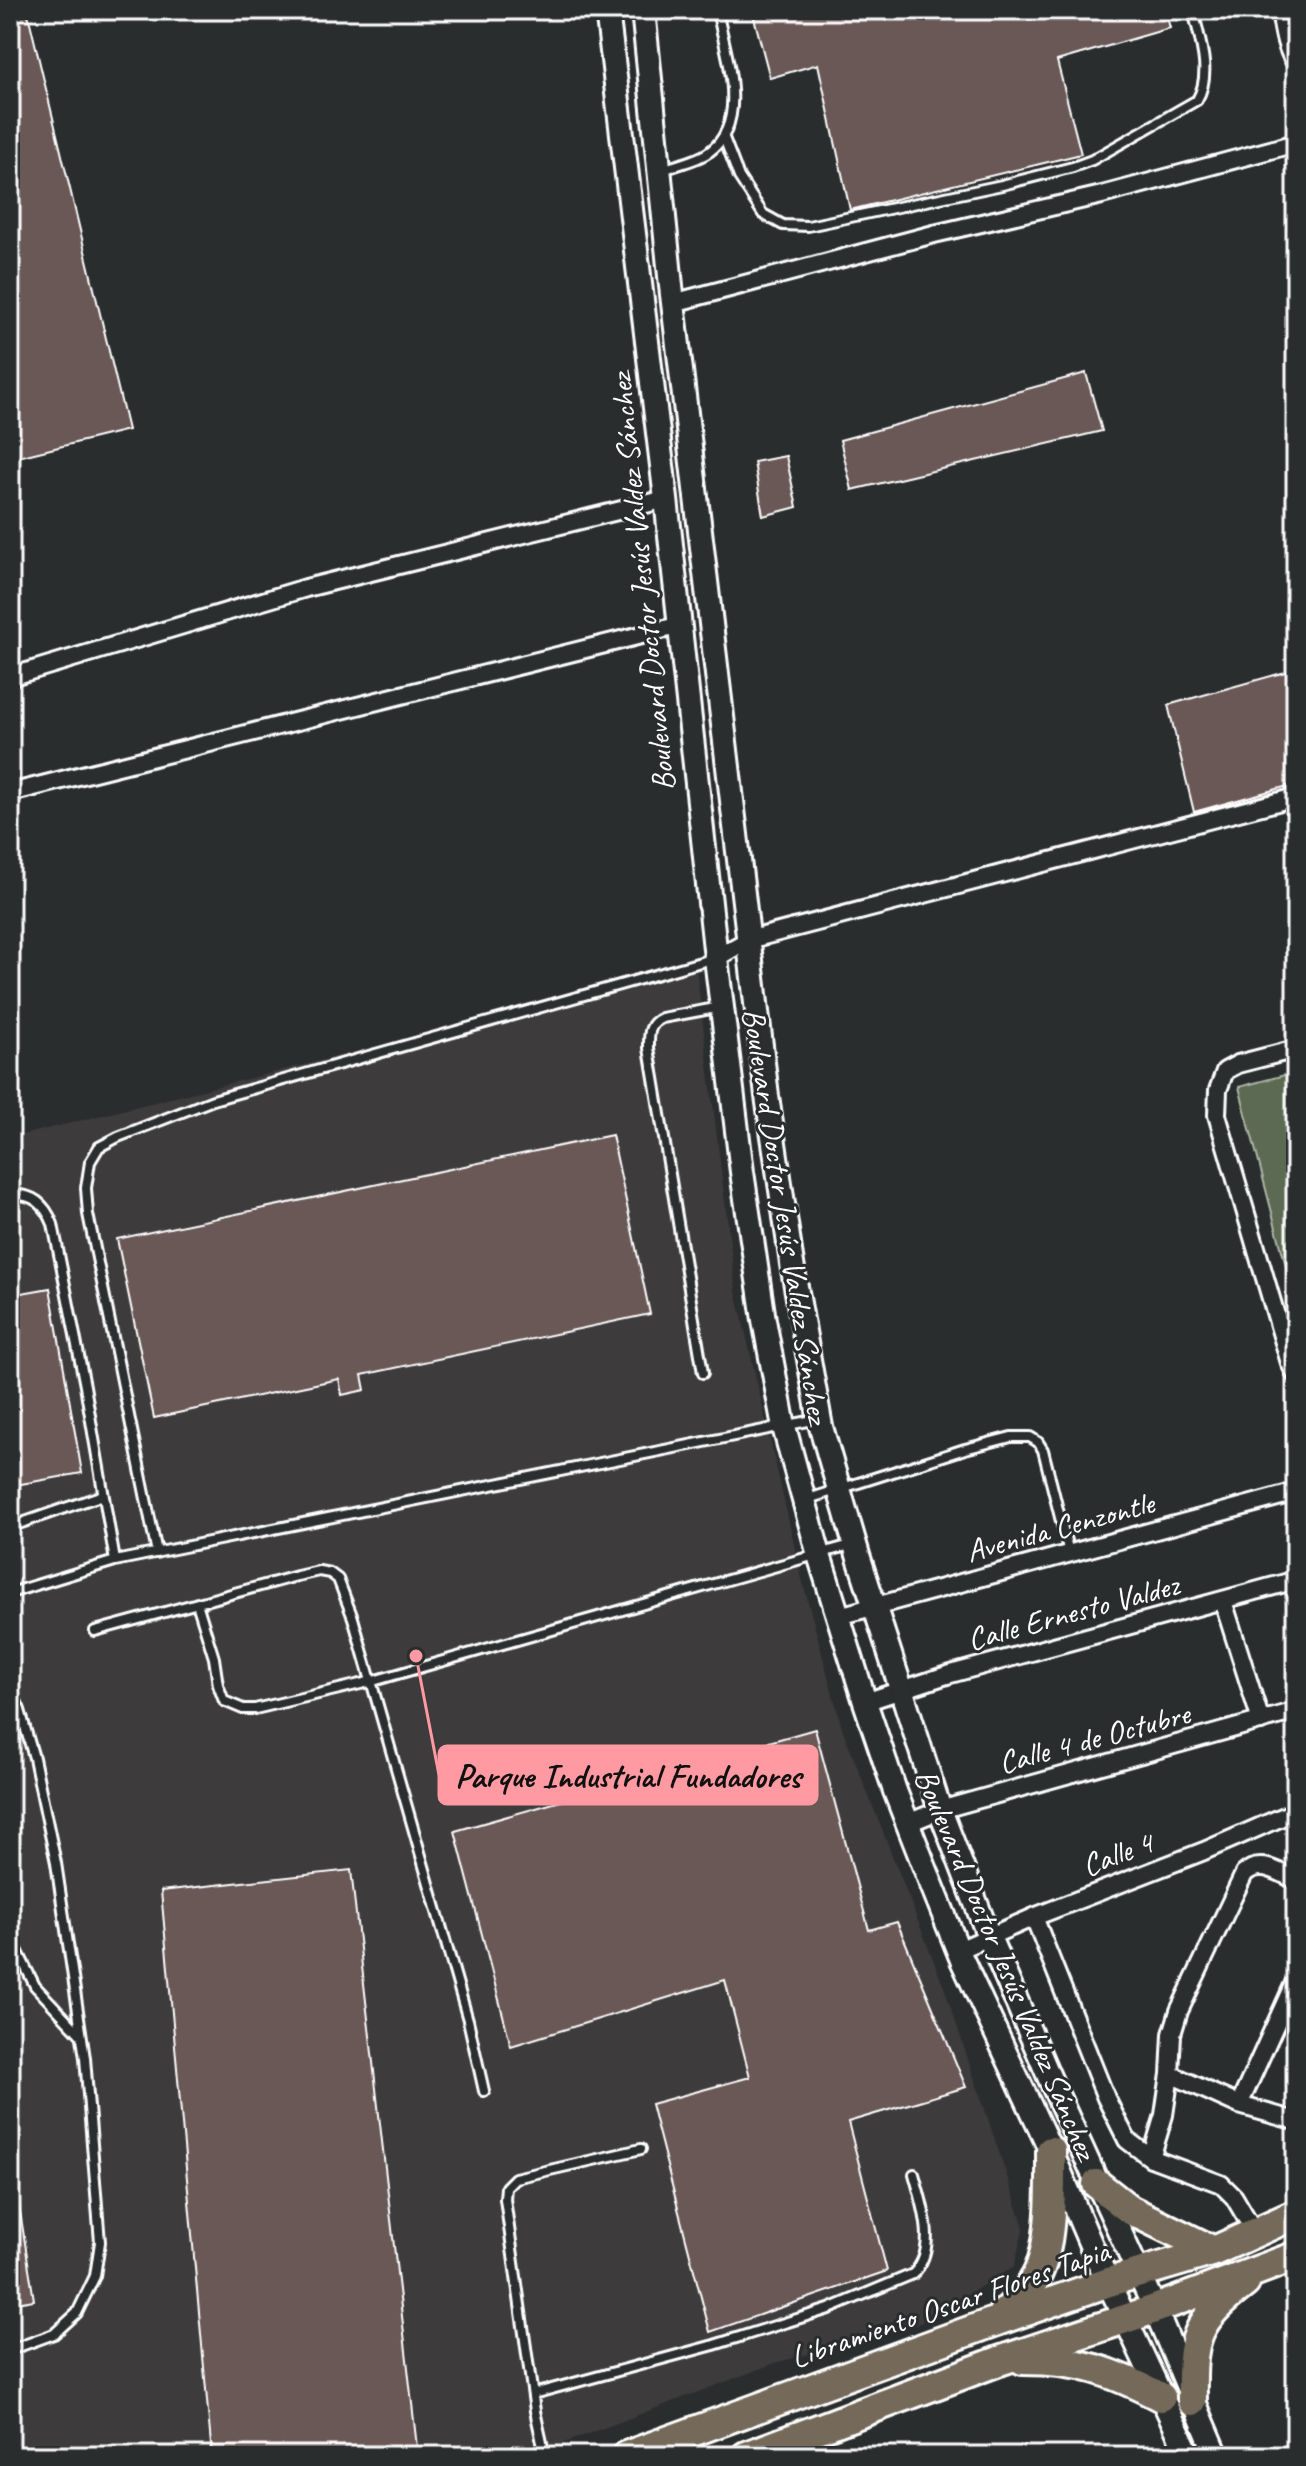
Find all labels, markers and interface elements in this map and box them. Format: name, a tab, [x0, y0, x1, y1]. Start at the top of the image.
street label: Boulevard Doctor Jesús Valdez Sánchez	[599, 367, 684, 793]
street label: Boulevard Doctor Jesús Valdez Sánchez	[733, 1005, 840, 1430]
street label: Avenida Cenzontle	[962, 1482, 1161, 1572]
street label: Calle Ernesto Valdez	[963, 1564, 1185, 1660]
street label: Calle 4 de Octubre	[994, 1692, 1197, 1783]
callout: Parque Industrial Fundadores	[439, 1746, 817, 1804]
text: Parque Industrial Fundadores	[455, 1754, 804, 1797]
street label: Boulevard Doctor Jesús Valdez Sánchez	[905, 1763, 1108, 2169]
street label: Calle 4	[1076, 1821, 1162, 1886]
street label: Libramiento Oscar Flores Tapia	[785, 2229, 1117, 2378]

